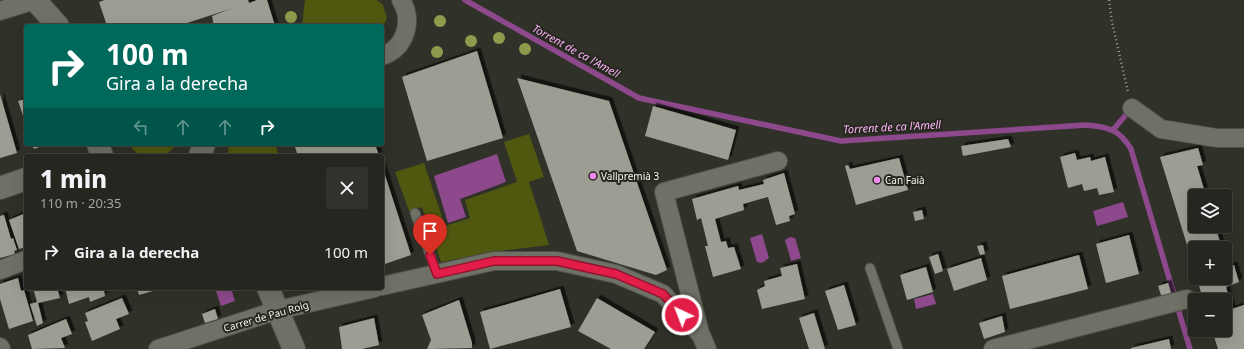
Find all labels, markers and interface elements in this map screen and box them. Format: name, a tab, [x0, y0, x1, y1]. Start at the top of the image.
water label: Torrent de ca l'Amell	[530, 20, 624, 81]
text: 100 m	[106, 35, 189, 73]
icon: right	[40, 40, 92, 92]
text: Gira a la derecha	[106, 71, 248, 95]
icon: left	[130, 116, 152, 138]
icon: ahead	[172, 116, 194, 138]
icon: ahead	[214, 116, 236, 138]
icon: right	[256, 116, 278, 138]
water label: Torrent de ca l'Amell	[843, 116, 943, 137]
text: 1 min	[40, 162, 107, 195]
button: close	[326, 167, 368, 209]
place label: Vallpremià 3	[601, 169, 659, 183]
marker: Vallpremià 3	[588, 171, 598, 181]
place label: Can Faià	[885, 173, 925, 187]
marker: Can Faià	[872, 175, 882, 185]
map controls	[1188, 189, 1232, 337]
button: layers	[1188, 189, 1232, 233]
text: 110 m · 20:35	[40, 194, 121, 212]
pin	[413, 214, 447, 255]
icon: arrive	[419, 220, 441, 242]
icon: right	[40, 241, 62, 263]
button: +	[1188, 241, 1232, 285]
text: Gira a la derecha	[74, 242, 199, 262]
text: 100 m	[324, 242, 368, 262]
button: −	[1188, 293, 1232, 337]
position arrow	[661, 294, 703, 336]
street label: Carrer de Pau Roig	[222, 297, 310, 335]

